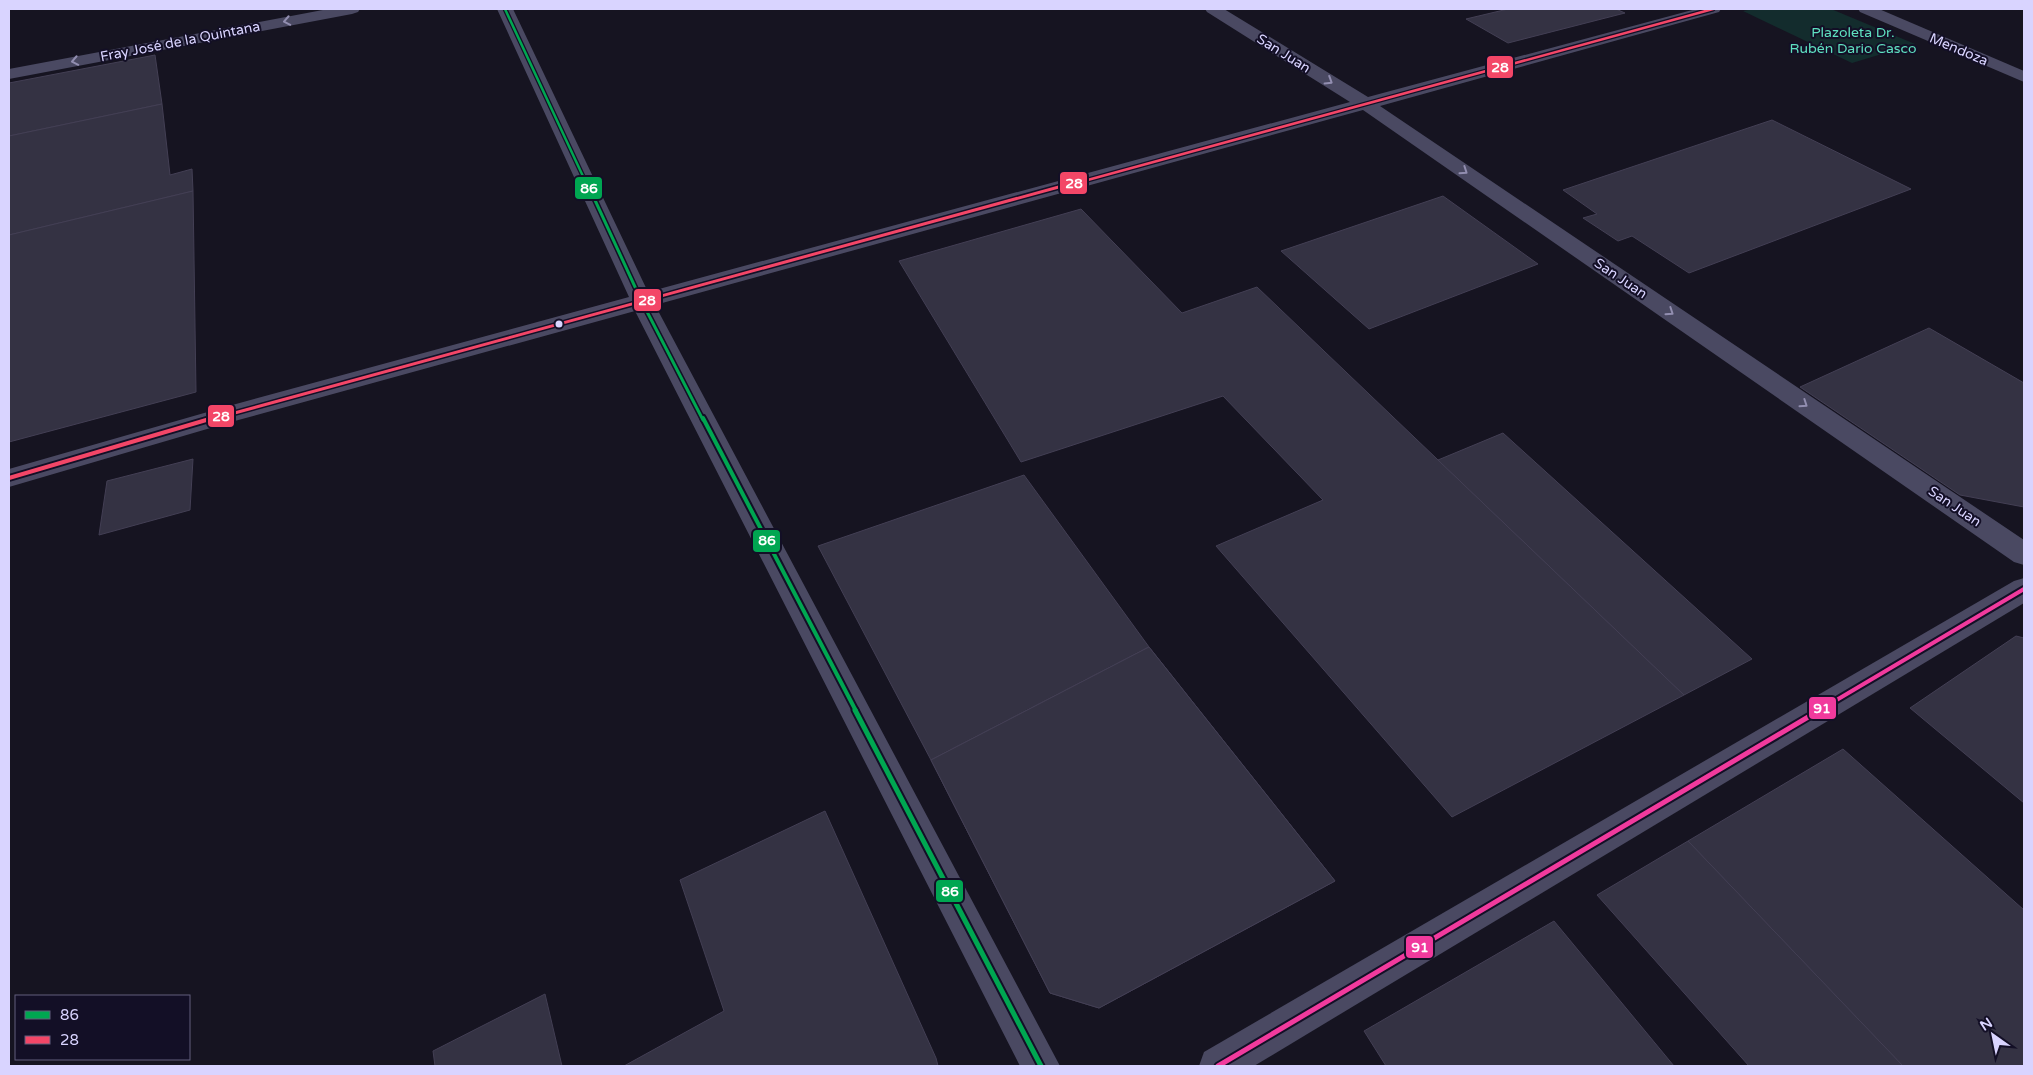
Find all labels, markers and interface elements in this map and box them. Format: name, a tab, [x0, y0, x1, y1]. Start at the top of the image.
one-way arrow	[282, 15, 291, 26]
street label: Fray José de la Quintana	[99, 18, 261, 65]
park label: Plazoleta Dr. Rubén Dario Casco	[1790, 24, 1916, 57]
street label: San Juan	[1254, 30, 1314, 77]
street label: Mendoza	[1927, 30, 1991, 69]
line badge: 28	[1486, 55, 1514, 79]
one-way arrow	[71, 56, 80, 66]
text: 28	[1491, 59, 1509, 76]
one-way arrow	[1323, 74, 1332, 84]
one-way arrow	[1458, 165, 1468, 174]
line badge: 28	[1059, 171, 1088, 195]
text: 28	[1065, 175, 1083, 192]
line badge: 86	[574, 176, 603, 200]
text: 86	[580, 180, 598, 197]
street label: San Juan	[1591, 255, 1650, 302]
line badge: 28	[633, 288, 662, 312]
text: 28	[638, 292, 656, 309]
one-way arrow	[1665, 306, 1674, 315]
unlabelled marker	[554, 319, 564, 329]
one-way arrow	[1799, 397, 1808, 407]
line badge: 28	[207, 404, 235, 428]
text: 28	[212, 408, 230, 425]
street label: San Juan	[1925, 483, 1984, 530]
line badge: 86	[752, 529, 781, 553]
text: 86	[758, 532, 776, 549]
line badge: 91	[1808, 696, 1837, 720]
text: 91	[1813, 700, 1831, 717]
line badge: 86	[935, 879, 964, 903]
text: 86	[941, 883, 959, 900]
line badge: 91	[1405, 935, 1434, 959]
text: 91	[1411, 939, 1429, 956]
legend	[15, 995, 190, 1060]
text: 86	[60, 1006, 79, 1024]
north arrow	[1968, 1010, 2018, 1060]
text: N	[1977, 1014, 1996, 1035]
text: 28	[60, 1031, 79, 1049]

